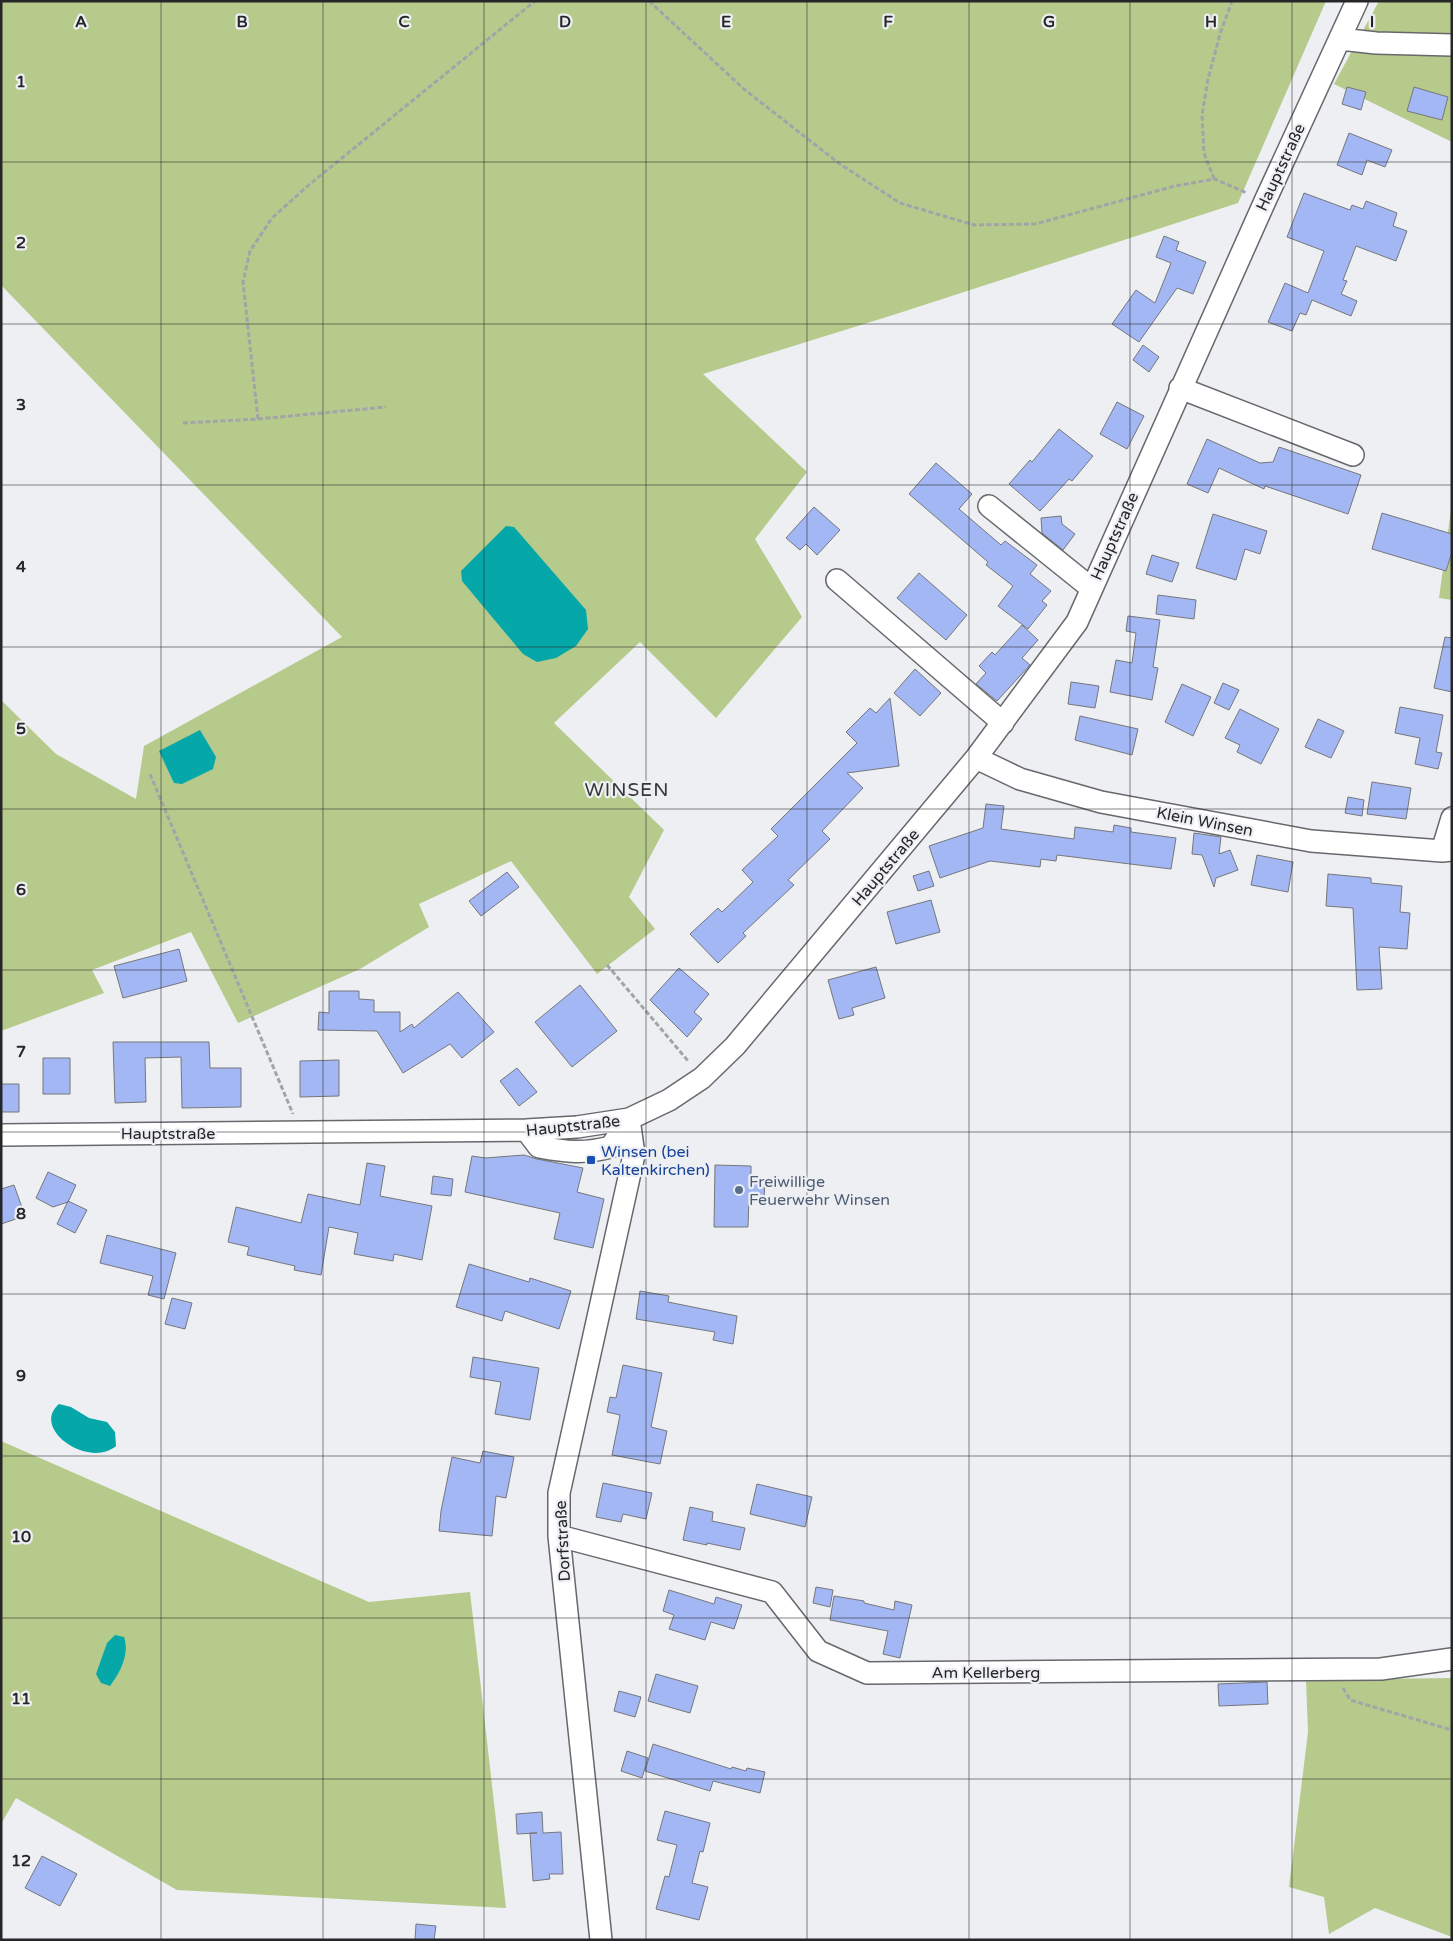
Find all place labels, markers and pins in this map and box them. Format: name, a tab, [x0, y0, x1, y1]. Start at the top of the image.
place label: Winsen (bei Kaltenkirchen)	[601, 1142, 710, 1180]
marker: Winsen (bei Kaltenkirchen)	[585, 1154, 597, 1166]
place label: Freiwillige Feuerwehr Winsen	[749, 1172, 890, 1210]
marker: Freiwillige Feuerwehr Winsen	[733, 1184, 745, 1196]

